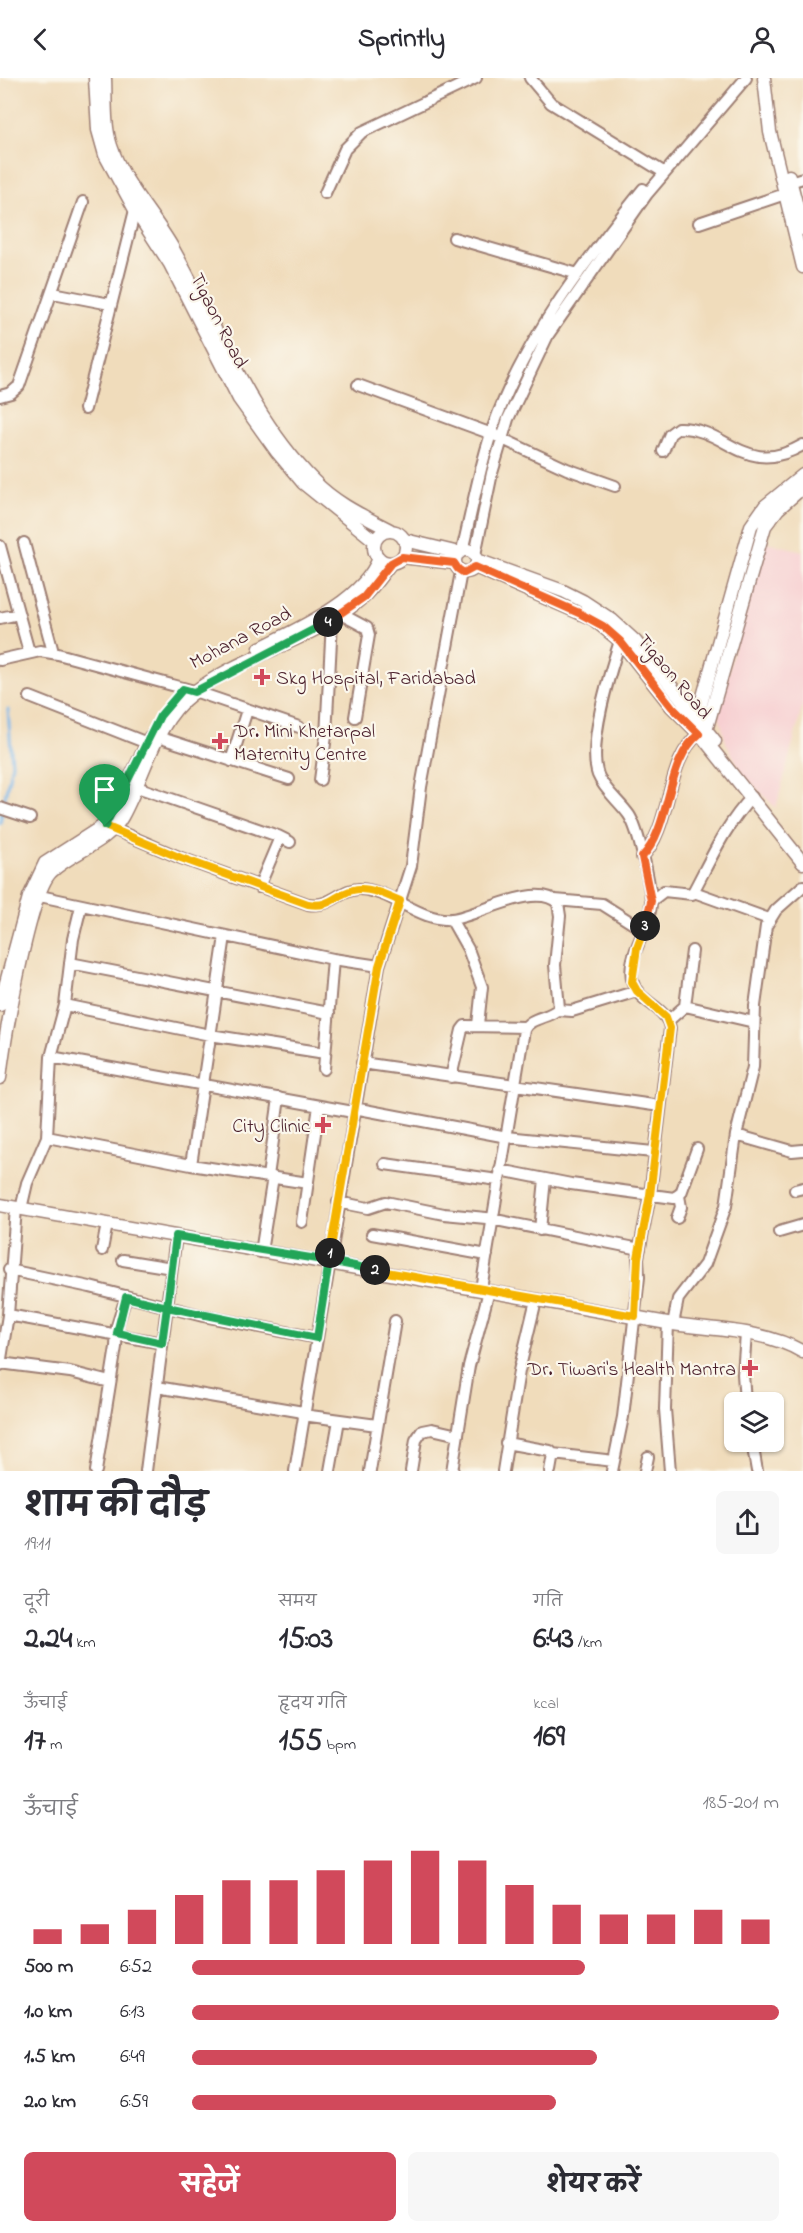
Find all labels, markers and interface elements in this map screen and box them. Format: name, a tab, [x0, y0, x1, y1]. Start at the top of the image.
text: Sprintly	[358, 20, 445, 59]
icon: back	[24, 23, 57, 56]
icon: person	[746, 23, 779, 56]
street label: Tigaon Road	[180, 268, 254, 374]
street label: Mohana Road	[185, 600, 297, 678]
pin: 4	[313, 607, 343, 637]
text: 4	[325, 610, 331, 634]
street label: Tigaon Road	[628, 629, 717, 727]
place label: Skg Hospital, Faridabad	[276, 665, 476, 695]
marker: Skg Hospital, Faridabad	[253, 668, 271, 686]
place label: Dr. Mini Khetarpal Maternity Centre	[233, 718, 375, 770]
marker: Dr. Mini Khetarpal Maternity Centre	[211, 732, 229, 750]
pin	[79, 764, 130, 826]
icon: arrive	[88, 773, 121, 806]
pin: 3	[630, 911, 660, 941]
text: 3	[642, 914, 648, 938]
place label: City Clinic	[232, 1113, 310, 1142]
marker: City Clinic	[314, 1116, 332, 1134]
pin: 1	[315, 1238, 345, 1268]
text: 1	[327, 1241, 333, 1265]
pin: 2	[360, 1255, 390, 1285]
text: 2	[371, 1258, 379, 1282]
place label: Dr. Tiwari's Health Mantra	[527, 1356, 736, 1385]
marker: Dr. Tiwari's Health Mantra	[741, 1359, 759, 1377]
map controls	[724, 1392, 784, 1452]
button: layers	[724, 1392, 784, 1452]
text: शाम की दौड़	[24, 1483, 208, 1531]
button: share	[716, 1491, 779, 1554]
text: 19:11	[24, 1530, 51, 1559]
text: दूरी	[24, 1590, 49, 1614]
text: समय	[279, 1590, 317, 1614]
text: गति	[533, 1590, 562, 1614]
text: 2.24	[24, 1618, 72, 1662]
text: 15:03	[279, 1618, 333, 1662]
text: 6:43	[533, 1618, 574, 1662]
text: km	[72, 1631, 96, 1655]
text: /km	[574, 1631, 602, 1655]
text: ऊँचाई	[24, 1692, 67, 1716]
text: हृदय गति	[279, 1692, 347, 1716]
text: kcal	[533, 1692, 559, 1716]
text: 169	[533, 1716, 565, 1760]
text: 17	[24, 1720, 46, 1764]
text: 155	[279, 1720, 323, 1764]
text: m	[46, 1733, 62, 1757]
text: bpm	[323, 1733, 356, 1757]
text: 185–201 m	[702, 1789, 779, 1818]
text: ऊँचाई	[24, 1796, 78, 1825]
text: 500 m	[24, 1953, 73, 1982]
text: 6:52	[120, 1953, 152, 1982]
text: 1.0 km	[24, 1998, 72, 2027]
text: 6:13	[120, 1998, 145, 2027]
text: 1.5 km	[24, 2043, 75, 2072]
text: 6:49	[120, 2043, 145, 2072]
text: 2.0 km	[24, 2088, 76, 2117]
text: 6:59	[120, 2088, 148, 2117]
button: सहेजें	[24, 2152, 396, 2221]
button: शेयर करें	[408, 2152, 779, 2221]

